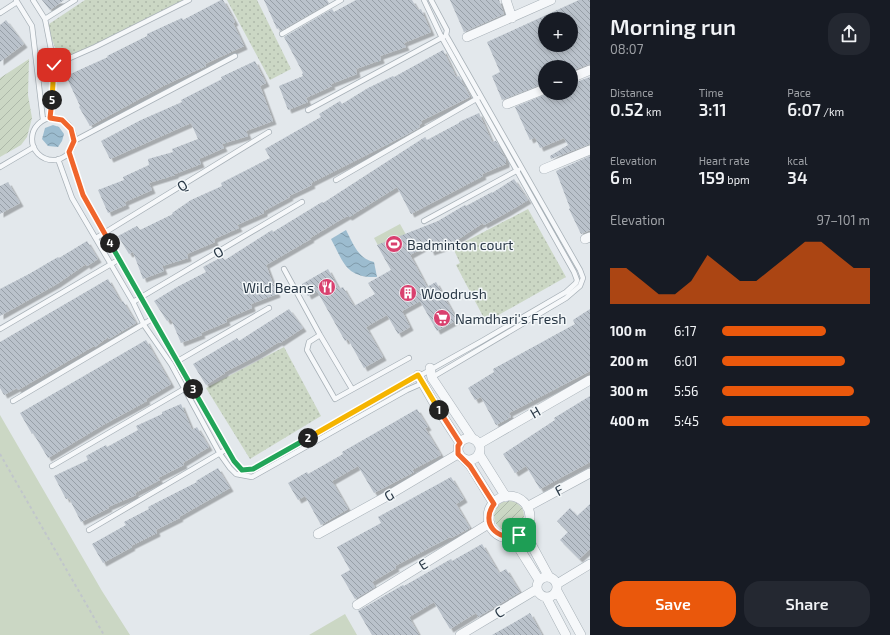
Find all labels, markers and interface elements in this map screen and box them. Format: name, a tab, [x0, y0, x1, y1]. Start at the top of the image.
map controls	[538, 12, 578, 100]
button: +	[538, 12, 578, 52]
text: Morning run	[610, 13, 736, 39]
button: share	[828, 13, 870, 55]
text: 08:07	[610, 41, 643, 57]
pin	[37, 48, 71, 82]
icon: check	[43, 54, 65, 76]
button: −	[538, 60, 578, 100]
text: Distance	[610, 86, 653, 99]
text: Time	[699, 86, 723, 99]
text: Pace	[787, 86, 811, 99]
pin: 5	[42, 90, 62, 110]
text: 5	[49, 93, 55, 106]
text: 0.52	[610, 99, 644, 119]
text: 3:11	[699, 99, 727, 119]
text: 6:07	[787, 99, 821, 119]
text: km	[644, 105, 661, 118]
text: /km	[821, 105, 844, 118]
text: Elevation	[610, 154, 657, 167]
text: Heart rate	[699, 154, 750, 167]
text: kcal	[787, 154, 807, 167]
text: 6	[610, 167, 620, 187]
text: 159	[699, 167, 725, 187]
text: 34	[787, 167, 808, 187]
text: m	[620, 173, 632, 186]
text: bpm	[725, 173, 750, 186]
street label: Q	[174, 175, 190, 195]
text: Elevation	[610, 212, 665, 228]
text: 97–101 m	[816, 212, 870, 228]
pin: 4	[100, 233, 120, 253]
sports icon: Badminton court	[384, 234, 404, 254]
text: 4	[106, 236, 114, 249]
place label: Badminton court	[407, 236, 513, 253]
street label: O	[210, 242, 226, 262]
restaurant icon: Wild Beans	[317, 277, 337, 297]
place label: Wild Beans	[243, 279, 314, 296]
building icon: Woodrush	[398, 283, 418, 303]
place label: Woodrush	[421, 285, 487, 302]
supermarket icon: Namdhari's Fresh	[432, 308, 452, 328]
place label: Namdhari's Fresh	[455, 310, 566, 327]
text: 100 m	[610, 323, 646, 339]
text: 6:17	[674, 323, 696, 339]
text: 200 m	[610, 353, 648, 369]
text: 6:01	[674, 353, 698, 369]
pin: 3	[183, 379, 203, 399]
text: 3	[190, 382, 196, 395]
text: 300 m	[610, 383, 648, 399]
text: 5:56	[674, 383, 698, 399]
pin: 1	[429, 400, 449, 420]
street label: H	[527, 402, 543, 422]
text: 1	[437, 403, 441, 416]
text: 400 m	[610, 413, 649, 429]
text: 5:45	[674, 413, 699, 429]
pin: 2	[298, 428, 318, 448]
text: 2	[305, 431, 311, 444]
street label: F	[552, 481, 567, 499]
street label: G	[381, 485, 397, 505]
pin	[502, 518, 536, 552]
icon: arrive	[508, 524, 530, 546]
street label: E	[415, 555, 431, 573]
button: Save	[610, 581, 736, 627]
button: Share	[744, 581, 870, 627]
street label: C	[491, 603, 507, 621]

